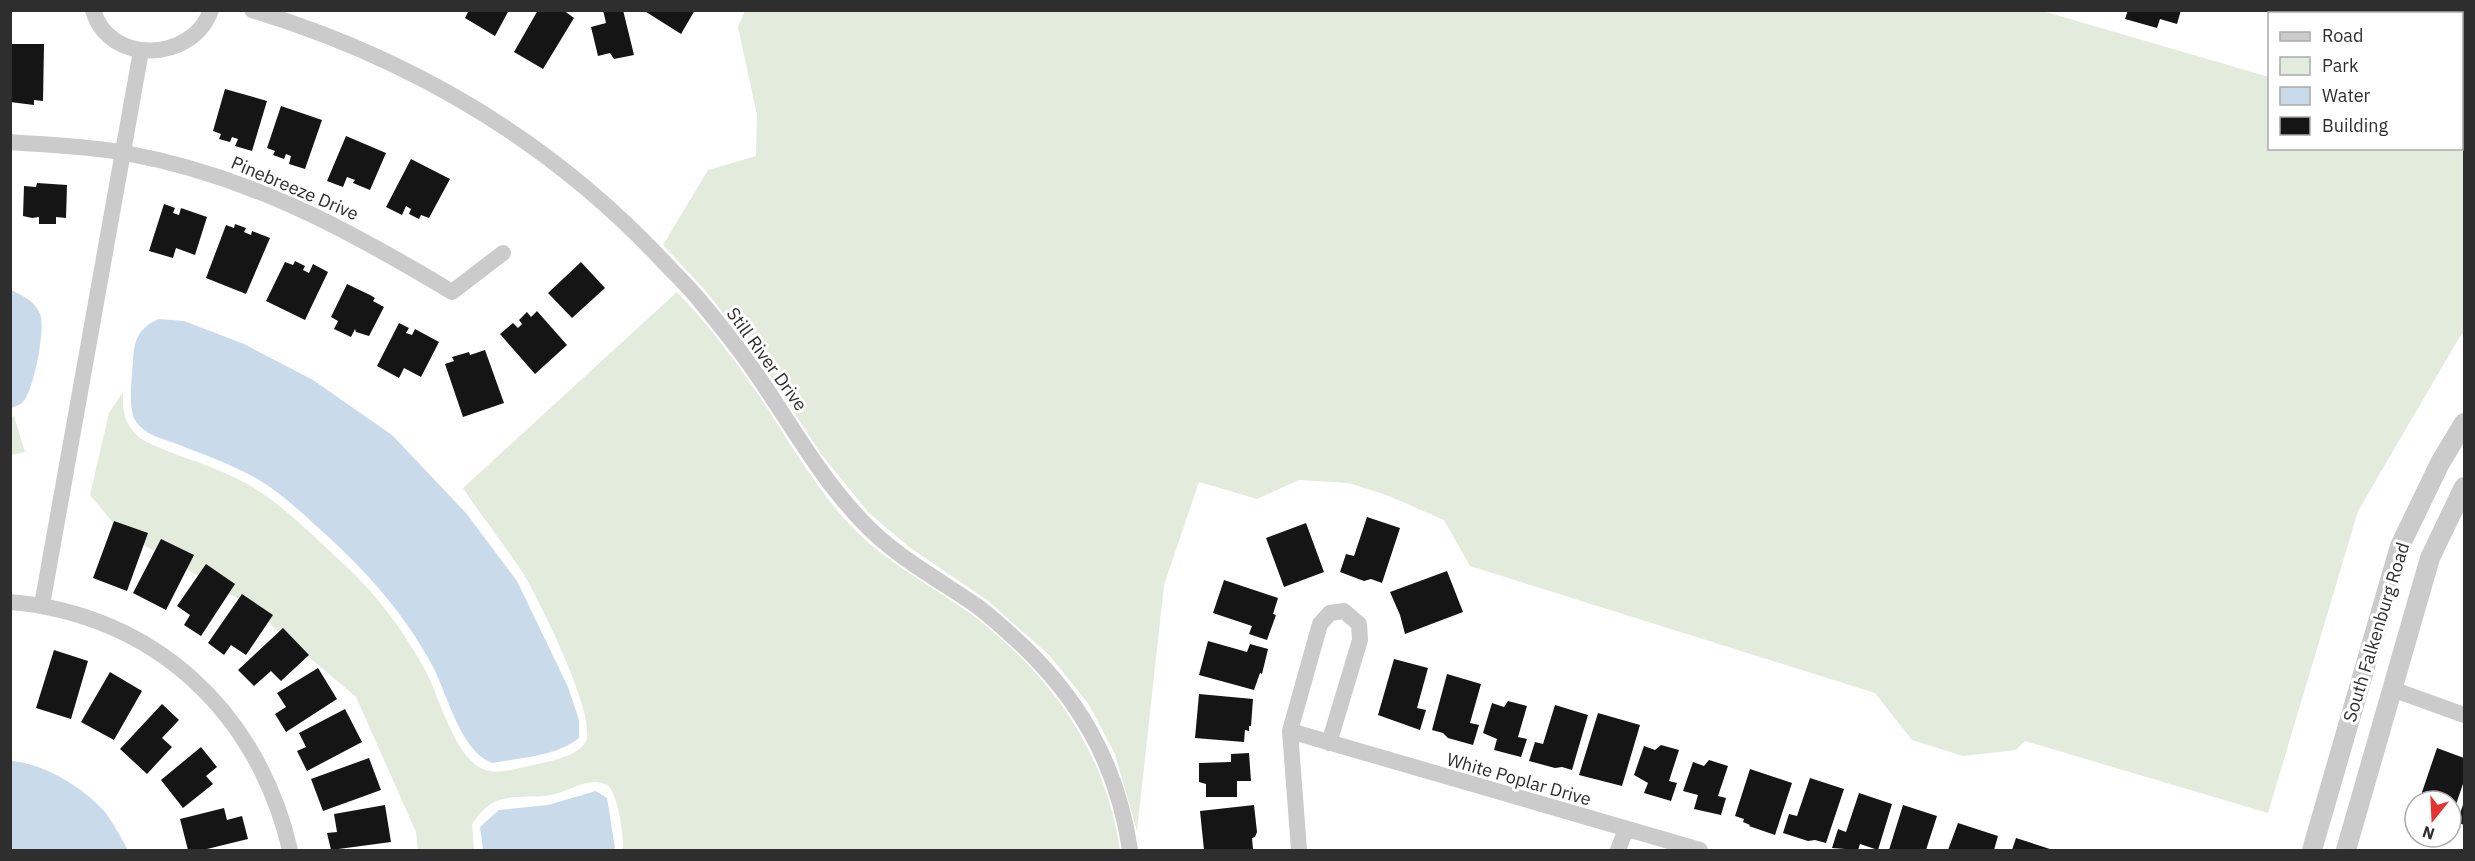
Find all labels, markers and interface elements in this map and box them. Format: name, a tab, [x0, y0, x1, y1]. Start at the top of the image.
legend	[2268, 12, 2463, 150]
text: Road	[2322, 24, 2363, 47]
text: Park	[2322, 54, 2359, 77]
text: Water	[2322, 84, 2371, 107]
text: Building	[2322, 114, 2389, 137]
street label: Pinebreeze Drive	[228, 151, 362, 225]
street label: Still River Drive	[722, 303, 812, 415]
street label: South Falkenburg Road	[2338, 539, 2414, 725]
street label: White Poplar Drive	[1444, 747, 1594, 811]
north arrow	[2403, 789, 2463, 849]
text: N	[2420, 822, 2437, 845]

